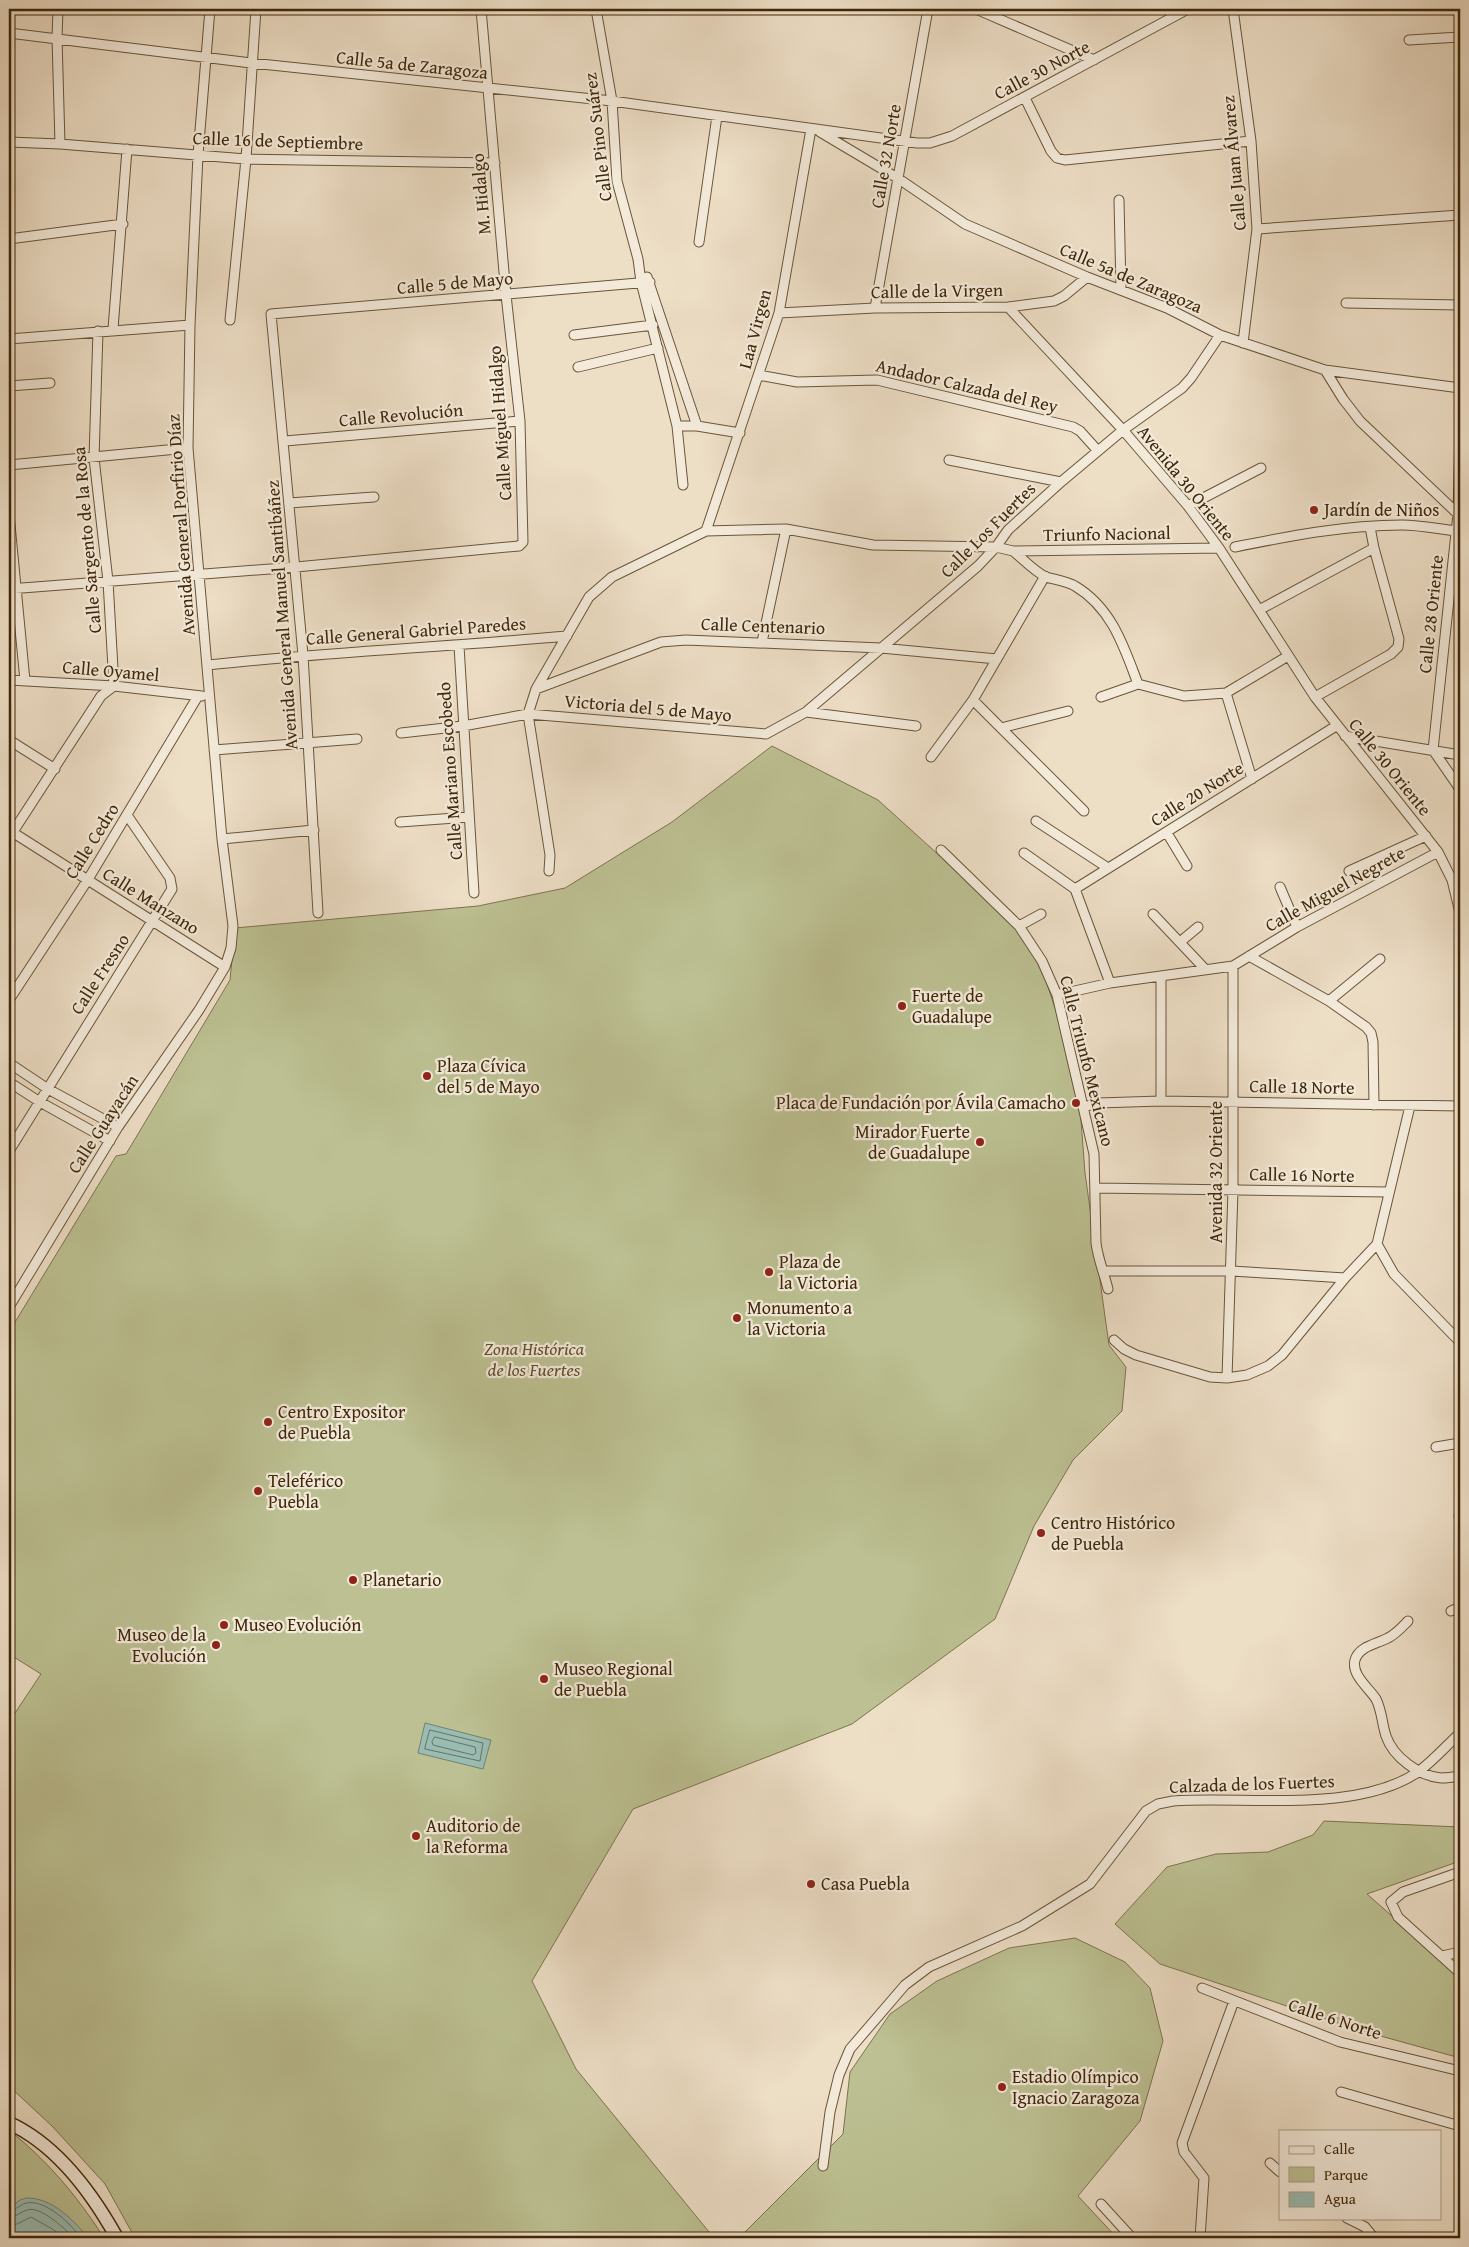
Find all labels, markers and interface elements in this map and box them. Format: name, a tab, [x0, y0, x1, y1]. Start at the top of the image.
street label: Calle 30 Norte	[989, 33, 1095, 106]
street label: Calle 5a de Zaragoza	[335, 43, 490, 86]
street label: Calle Pino Suárez	[576, 71, 619, 203]
street label: Calle Juan Álvarez	[1214, 94, 1253, 232]
street label: Calle 32 Norte	[863, 102, 908, 210]
street label: Calle 16 de Septiembre	[192, 124, 364, 157]
street label: M. Hidalgo	[464, 152, 497, 236]
street label: Calle 5a de Zaragoza	[1056, 235, 1207, 320]
street label: Calle 5 de Mayo	[396, 264, 514, 301]
street label: Calle de la Virgen	[871, 276, 1003, 305]
street label: Laa Virgen	[731, 286, 778, 372]
street label: Calle Miguel Hidalgo	[481, 345, 518, 501]
street label: Andador Calzada del Rey	[873, 351, 1061, 420]
street label: Calle Revolución	[338, 396, 464, 433]
street label: Avenida General Porfirio Díaz	[159, 413, 202, 637]
street label: Avenida 30 Oriente	[1131, 419, 1242, 546]
street label: Calle Sargento de la Rosa	[65, 445, 108, 635]
street label: Calle Los Fuertes	[933, 475, 1042, 584]
street label: Avenida General Manuel Santibáñez	[259, 479, 304, 751]
place label: Jardín de Niños	[1322, 496, 1439, 523]
marker: Jardín de Niños	[1308, 504, 1320, 516]
street label: Triunfo Nacional	[1043, 519, 1171, 548]
street label: Calle 28 Oriente	[1411, 553, 1450, 674]
street label: Calle General Gabriel Paredes	[305, 609, 527, 652]
street label: Calle Centenario	[700, 610, 826, 641]
street label: Calle Oyamel	[61, 653, 161, 688]
street label: Calle Mariano Escobedo	[430, 681, 469, 861]
street label: Victoria del 5 de Mayo	[563, 687, 733, 728]
street label: Calle 30 Oriente	[1342, 712, 1438, 821]
street label: Calle 20 Norte	[1145, 754, 1249, 833]
street label: Calle Cedro	[58, 798, 126, 884]
street label: Calle Miguel Negrete	[1260, 839, 1410, 938]
street label: Calle Manzano	[98, 860, 205, 941]
street label: Calle Fresno	[63, 928, 136, 1020]
street label: Calle Triunfo Mexicano	[1053, 973, 1122, 1149]
place label: Fuerte de Guadalupe	[912, 982, 992, 1030]
marker: Fuerte de Guadalupe	[896, 1000, 908, 1012]
place label: Plaza Cívica del 5 de Mayo	[437, 1052, 540, 1100]
street label: Calle Guayacán	[60, 1069, 145, 1179]
marker: Plaza Cívica del 5 de Mayo	[421, 1070, 433, 1082]
street label: Calle 18 Norte	[1249, 1072, 1355, 1101]
place label: Placa de Fundación por Ávila Camacho	[776, 1089, 1066, 1116]
marker: Placa de Fundación por Ávila Camacho	[1070, 1097, 1082, 1109]
street label: Avenida 32 Oriente	[1202, 1101, 1229, 1243]
place label: Mirador Fuerte de Guadalupe	[855, 1118, 970, 1166]
marker: Mirador Fuerte de Guadalupe	[974, 1136, 986, 1148]
street label: Calle 16 Norte	[1249, 1160, 1355, 1189]
place label: Plaza de la Victoria	[779, 1248, 858, 1296]
marker: Plaza de la Victoria	[763, 1266, 775, 1278]
place label: Monumento a la Victoria	[747, 1294, 853, 1342]
marker: Monumento a la Victoria	[731, 1312, 743, 1324]
park label: Zona Histórica de los Fuertes	[484, 1335, 585, 1383]
place label: Centro Expositor de Puebla	[278, 1398, 406, 1446]
marker: Centro Expositor de Puebla	[262, 1416, 274, 1428]
place label: Teleférico Puebla	[268, 1467, 343, 1515]
marker: Teleférico Puebla	[252, 1485, 264, 1497]
place label: Centro Histórico de Puebla	[1051, 1509, 1175, 1557]
marker: Centro Histórico de Puebla	[1035, 1527, 1047, 1539]
place label: Planetario	[363, 1566, 441, 1593]
marker: Planetario	[347, 1574, 359, 1586]
place label: Museo Evolución	[234, 1611, 361, 1638]
marker: Museo Evolución	[218, 1619, 230, 1631]
place label: Museo de la Evolución	[117, 1621, 206, 1669]
marker: Museo de la Evolución	[210, 1639, 222, 1651]
place label: Museo Regional de Puebla	[554, 1655, 673, 1703]
marker: Museo Regional de Puebla	[538, 1673, 550, 1685]
street label: Calzada de los Fuertes	[1169, 1767, 1335, 1800]
place label: Auditorio de la Reforma	[426, 1812, 521, 1860]
marker: Auditorio de la Reforma	[410, 1830, 422, 1842]
place label: Casa Puebla	[821, 1870, 910, 1897]
marker: Casa Puebla	[805, 1878, 817, 1890]
street label: Calle 6 Norte	[1285, 1991, 1385, 2046]
place label: Estadio Olímpico Ignacio Zaragoza	[1012, 2063, 1140, 2111]
marker: Estadio Olímpico Ignacio Zaragoza	[996, 2081, 1008, 2093]
legend	[1279, 2130, 1442, 2220]
text: Calle	[1324, 2138, 1355, 2159]
text: Parque	[1324, 2164, 1368, 2185]
text: Agua	[1324, 2188, 1356, 2209]

